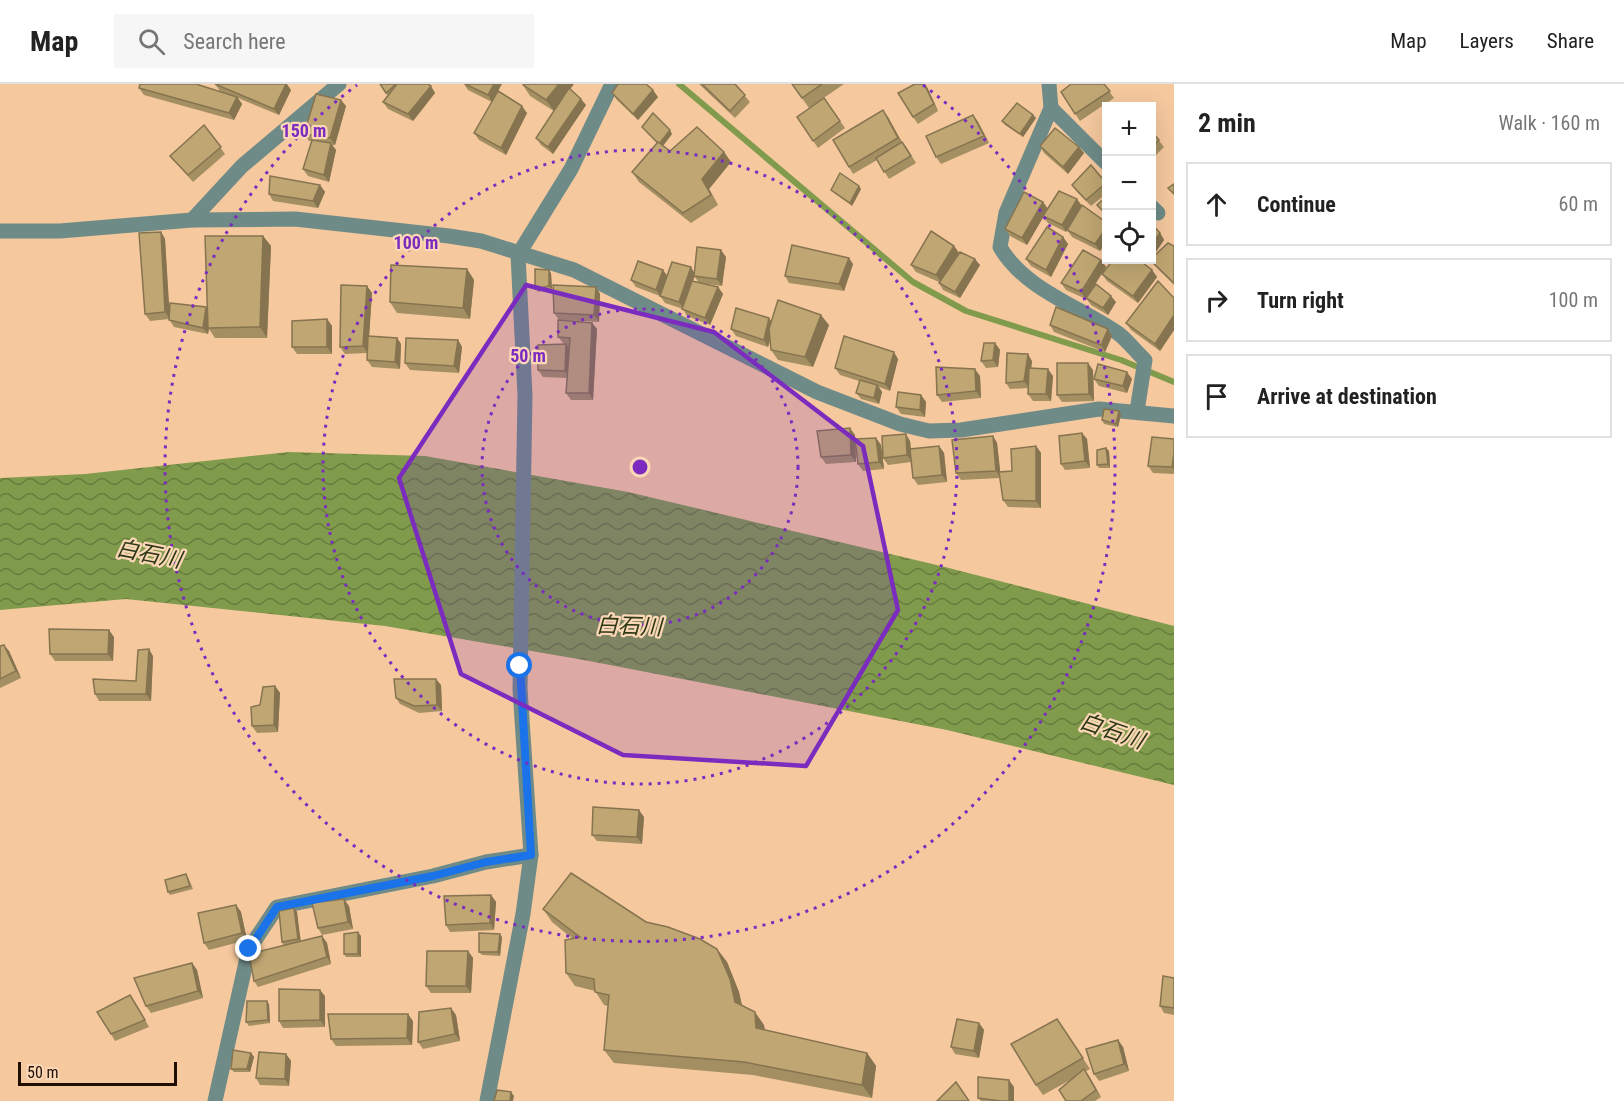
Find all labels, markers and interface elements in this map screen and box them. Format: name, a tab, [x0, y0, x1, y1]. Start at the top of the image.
search box	[114, 14, 534, 68]
text: Map	[30, 25, 78, 58]
icon: search	[135, 25, 168, 58]
text: Search here	[183, 29, 286, 54]
text: Map	[1390, 29, 1427, 53]
text: Layers	[1460, 29, 1514, 53]
text: Share	[1547, 29, 1594, 53]
map controls	[1102, 102, 1156, 264]
button: +	[1102, 102, 1156, 156]
text: 2 min	[1198, 108, 1256, 138]
text: Walk · 160 m	[1499, 111, 1600, 135]
text: 150 m	[282, 120, 326, 141]
button: −	[1102, 156, 1156, 210]
icon: ahead	[1200, 188, 1233, 221]
text: Continue	[1257, 192, 1336, 217]
text: 60 m	[1559, 192, 1598, 216]
button: locate	[1102, 210, 1156, 264]
text: 100 m	[394, 232, 438, 253]
icon: right	[1200, 284, 1233, 317]
text: Turn right	[1257, 288, 1344, 313]
text: 100 m	[1549, 288, 1598, 312]
text: 50 m	[510, 345, 546, 366]
icon: arrive	[1200, 380, 1233, 413]
text: Arrive at destination	[1257, 384, 1437, 409]
centre of rings	[630, 457, 650, 477]
water label: 白石川	[114, 535, 186, 573]
water label: 白石川	[596, 612, 664, 640]
route start	[506, 652, 532, 678]
water label: 白石川	[1077, 708, 1149, 754]
route end	[235, 935, 261, 961]
scale bar	[18, 1059, 177, 1086]
text: 50 m	[27, 1063, 59, 1082]

